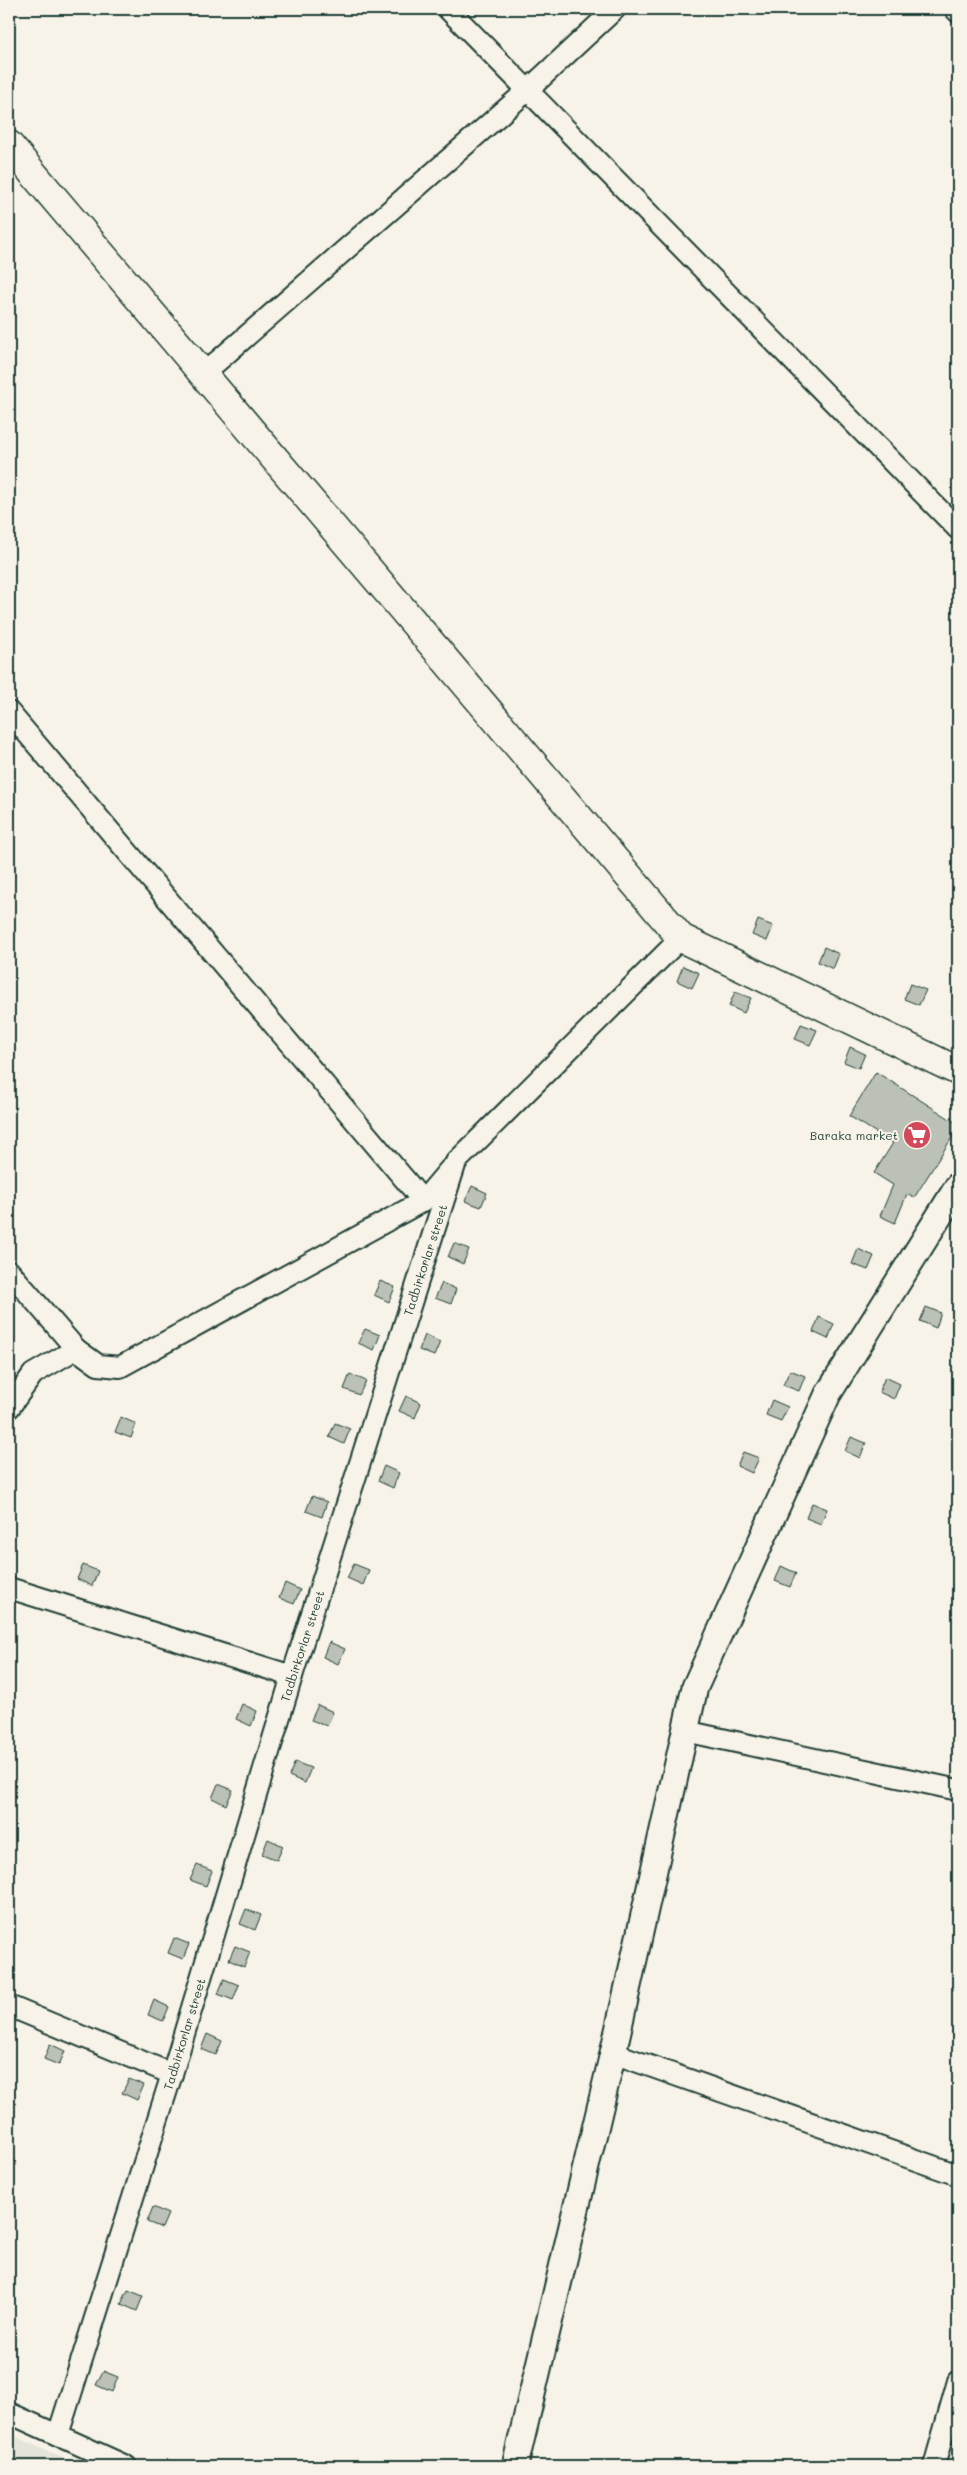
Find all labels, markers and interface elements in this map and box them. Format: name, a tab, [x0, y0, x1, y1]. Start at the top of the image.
supermarket icon: Baraka market	[902, 1120, 932, 1150]
place label: Baraka market	[810, 1127, 898, 1143]
street label: Tadbirkorlar street	[399, 1202, 451, 1318]
street label: Tadbirkorlar street	[276, 1588, 328, 1704]
street label: Tadbirkorlar street	[159, 1976, 209, 2092]

